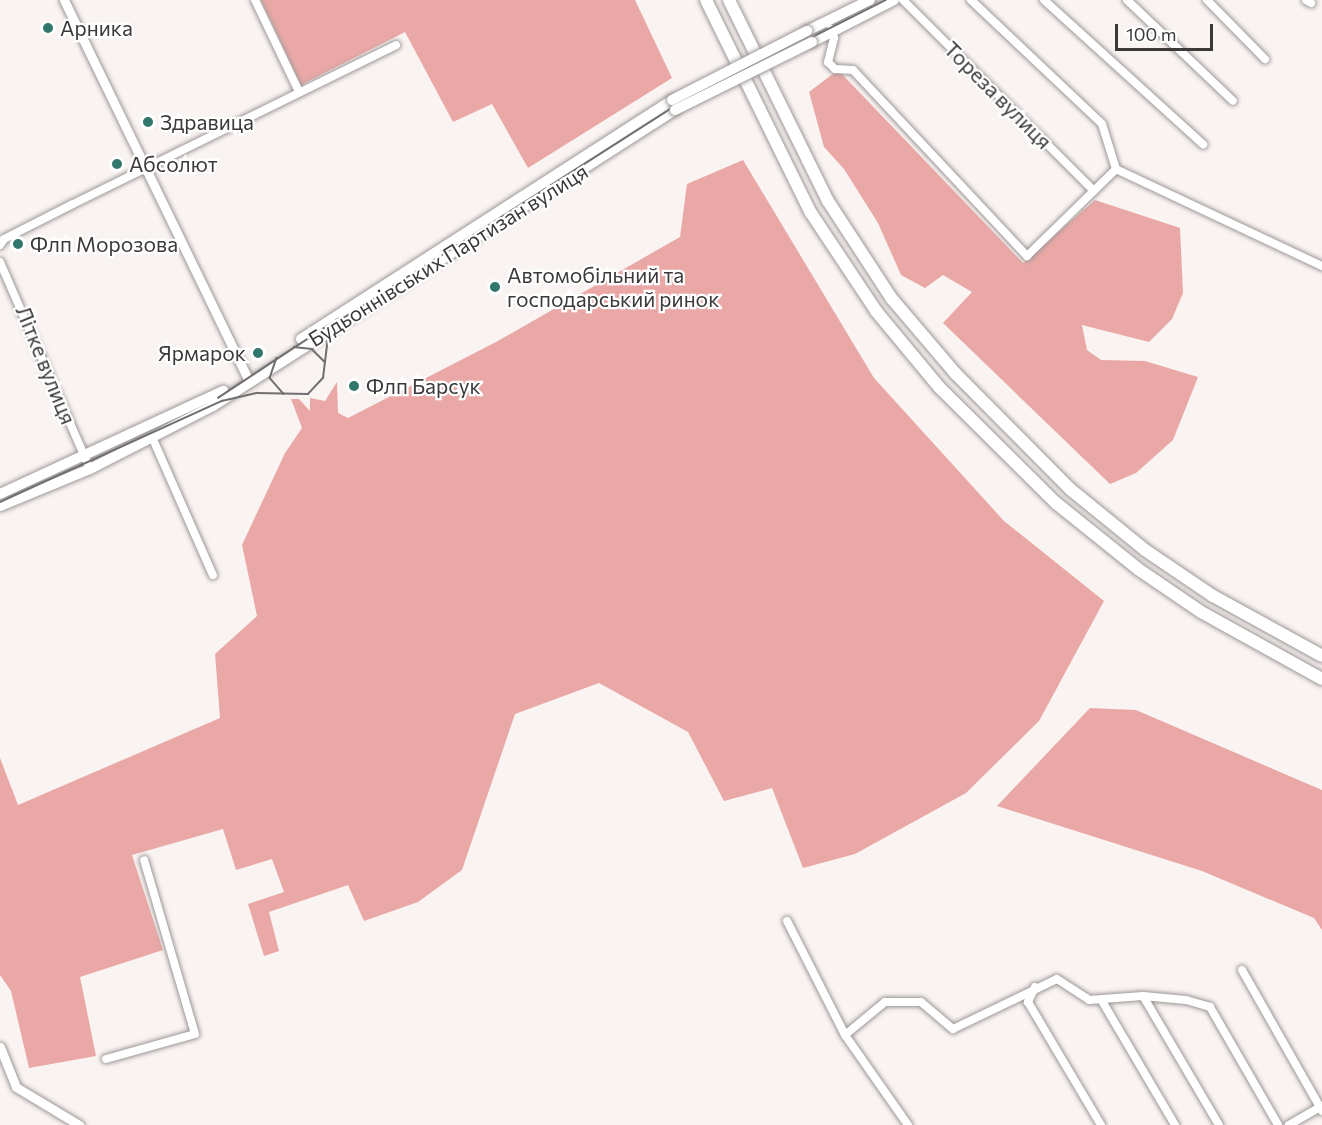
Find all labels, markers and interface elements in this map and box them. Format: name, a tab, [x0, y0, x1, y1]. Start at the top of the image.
scale bar	[1118, 12, 1216, 50]
place label: Арника	[60, 15, 133, 41]
marker: Арника	[41, 21, 55, 35]
text: 100 m	[1126, 23, 1176, 45]
street label: Тореза вулиця	[939, 36, 1057, 154]
place label: Здравица	[160, 109, 254, 135]
marker: Здравица	[141, 115, 155, 129]
place label: Абсолют	[129, 151, 218, 177]
marker: Абсолют	[110, 157, 124, 171]
street label: Будьоннівських Партизан вулиця	[304, 158, 592, 352]
place label: Флп Морозова	[30, 231, 178, 257]
marker: Флп Морозова	[11, 237, 25, 251]
place label: Автомобільний та господарський ринок	[507, 262, 719, 312]
marker: Автомобільний та господарський ринок	[488, 280, 502, 294]
street label: Літке вулиця	[11, 302, 81, 428]
place label: Ярмарок	[158, 340, 246, 366]
marker: Ярмарок	[251, 346, 265, 360]
place label: Флп Барсук	[366, 373, 481, 399]
marker: Флп Барсук	[347, 379, 361, 393]

